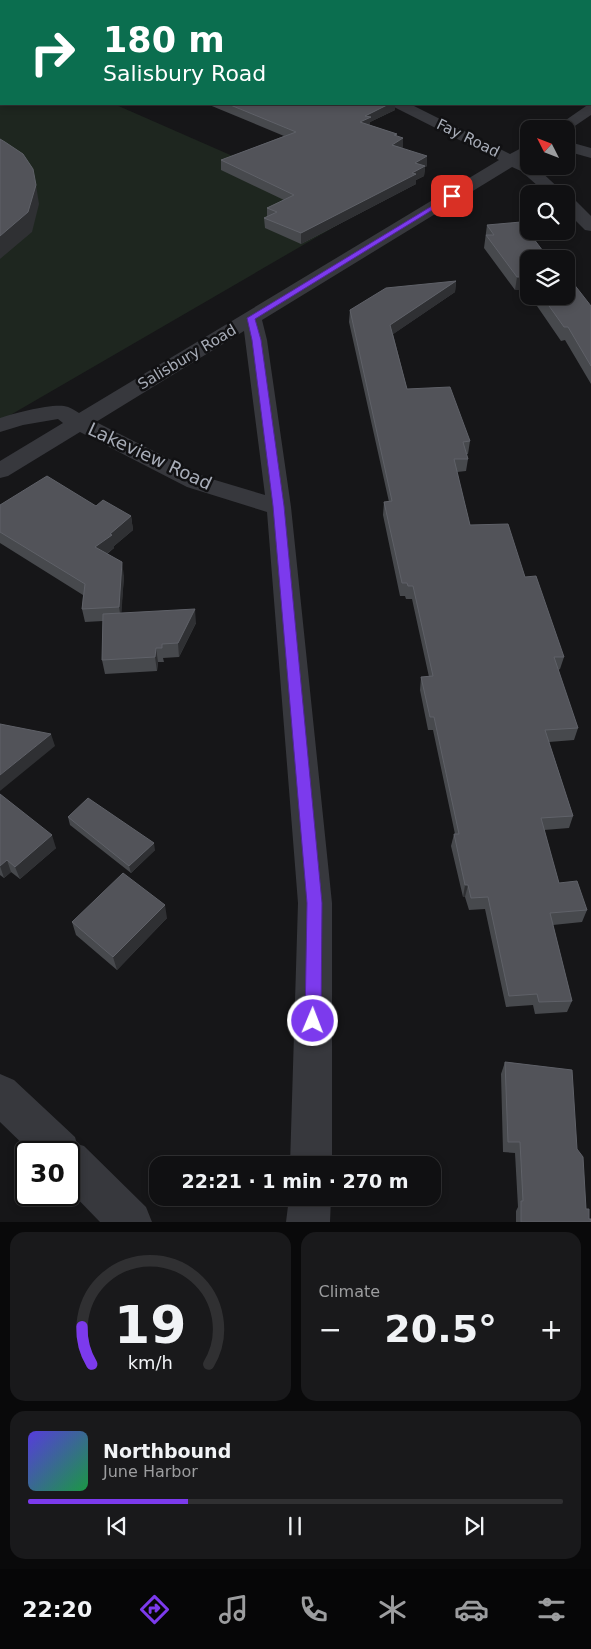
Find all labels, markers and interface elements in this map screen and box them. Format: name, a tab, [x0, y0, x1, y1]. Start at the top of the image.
icon: right	[20, 20, 85, 85]
text: 180 m	[103, 20, 225, 60]
text: Salisbury Road	[103, 61, 266, 86]
street label: Fay Road	[434, 115, 502, 161]
north arrow	[520, 120, 575, 175]
map controls	[520, 120, 575, 305]
pin	[431, 175, 473, 217]
icon: arrive	[438, 182, 466, 210]
button: search	[520, 185, 575, 240]
button: layers	[520, 250, 575, 305]
street label: Salisbury Road	[135, 321, 239, 393]
street label: Lakeview Road	[85, 418, 215, 494]
position arrow	[286, 994, 338, 1046]
speed limit sign: 30	[15, 1141, 80, 1206]
text: 22:21 · 1 min · 270 m	[181, 1170, 409, 1192]
text: Climate	[319, 1282, 380, 1301]
text: 19	[114, 1295, 186, 1355]
text: 20.5°	[384, 1307, 497, 1351]
text: −	[319, 1313, 342, 1346]
text: +	[540, 1313, 563, 1346]
text: km/h	[128, 1352, 173, 1373]
text: Northbound	[103, 1440, 231, 1462]
text: June Harbor	[103, 1462, 198, 1481]
icon: previous	[103, 1512, 131, 1540]
icon: pause	[281, 1512, 309, 1540]
icon: next	[460, 1512, 488, 1540]
icon: directions	[137, 1592, 172, 1627]
icon: music	[216, 1592, 251, 1627]
icon: phone	[296, 1592, 331, 1627]
icon: climate	[375, 1592, 410, 1627]
icon: car	[454, 1592, 489, 1627]
icon: filters	[534, 1592, 569, 1627]
text: 22:20	[22, 1597, 92, 1622]

